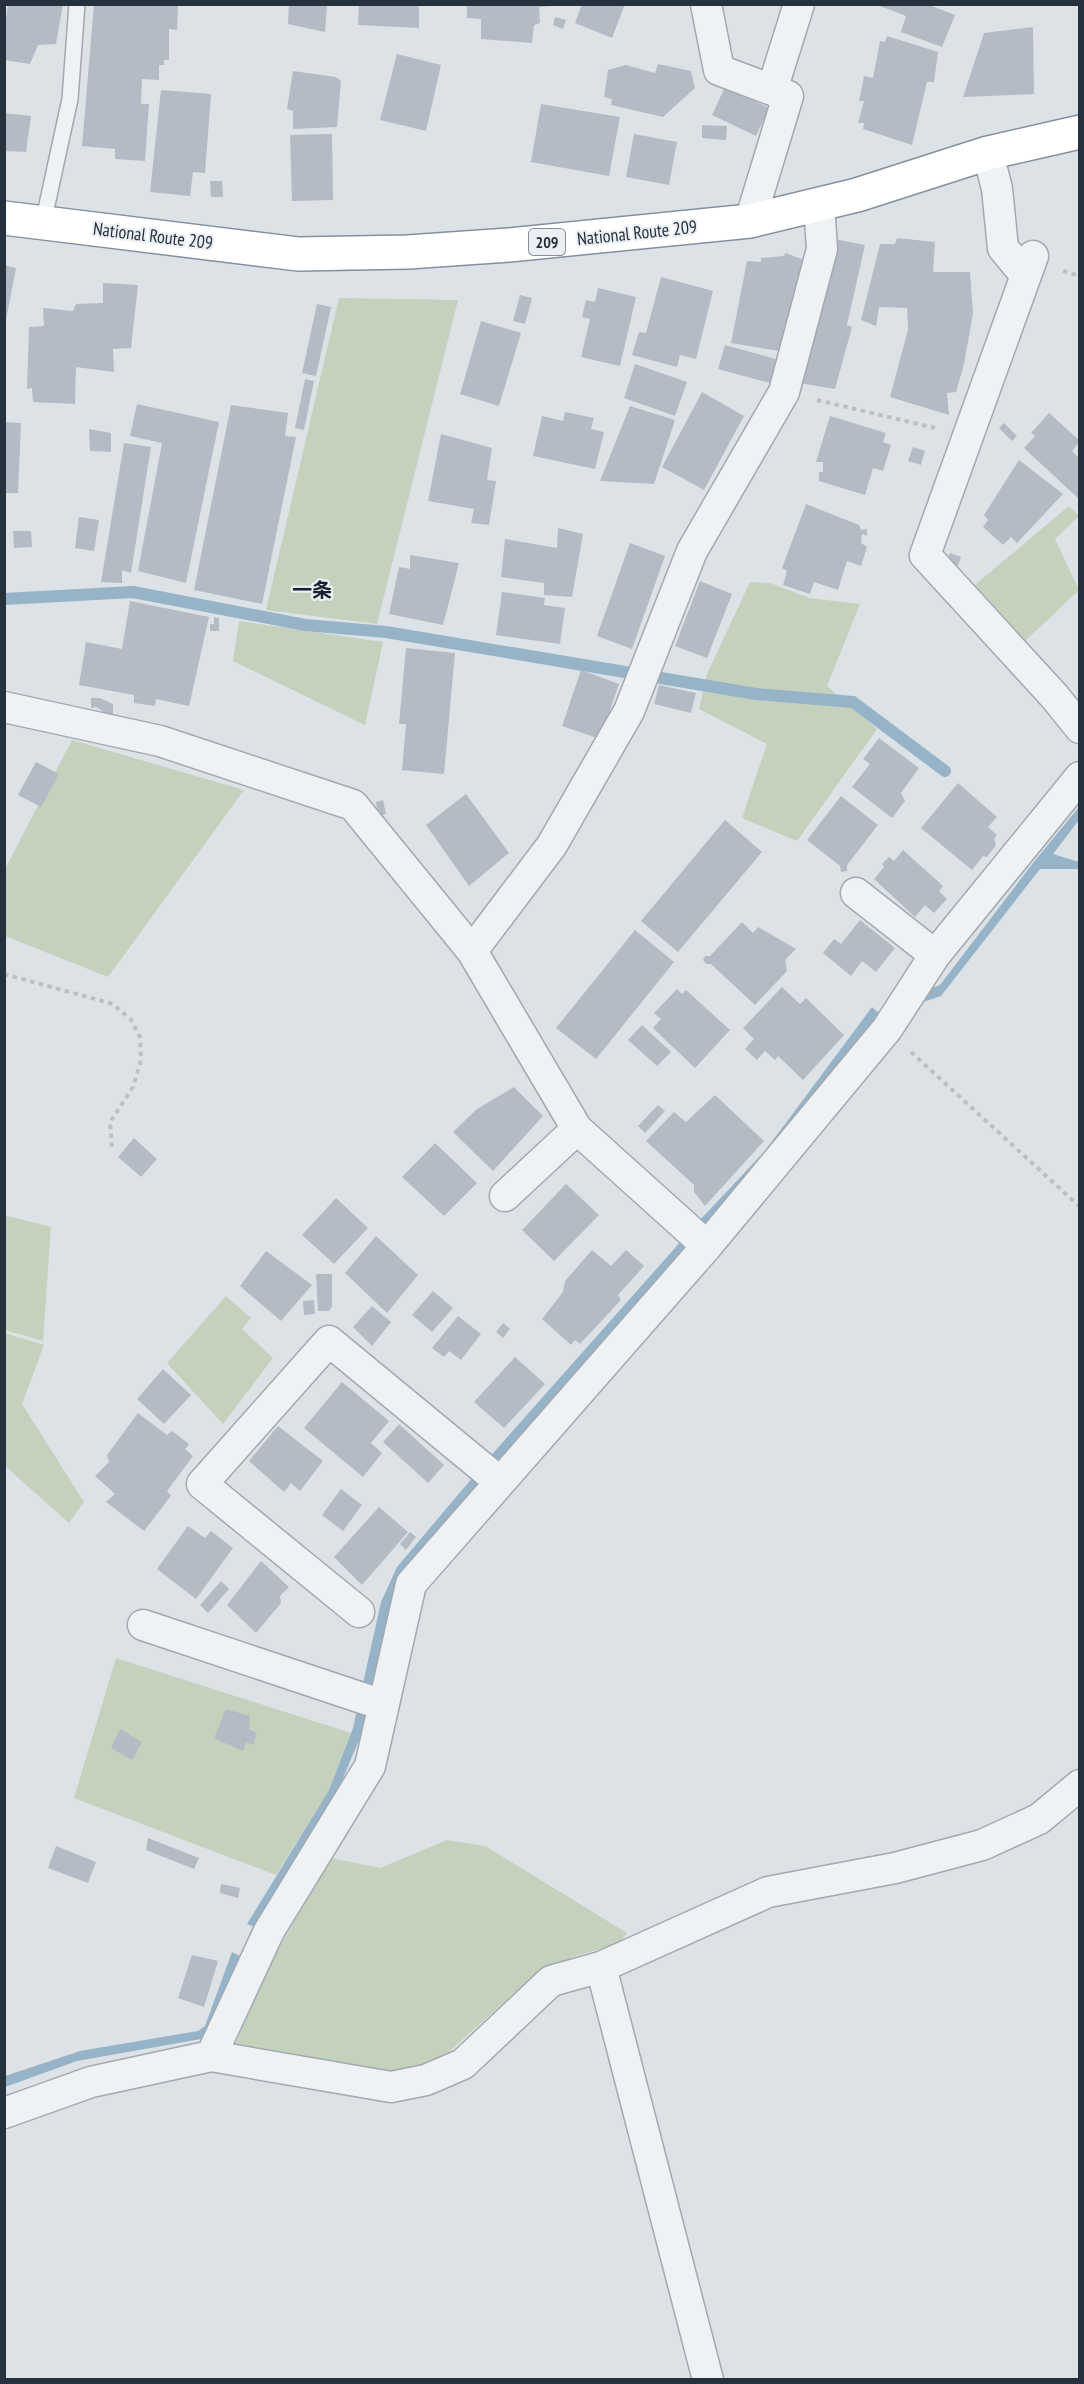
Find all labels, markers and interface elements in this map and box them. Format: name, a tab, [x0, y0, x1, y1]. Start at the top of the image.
street label: National Route 209	[576, 215, 698, 250]
street label: National Route 209	[92, 217, 214, 254]
road number: 209	[529, 229, 565, 255]
district label: 一条	[292, 577, 332, 603]

